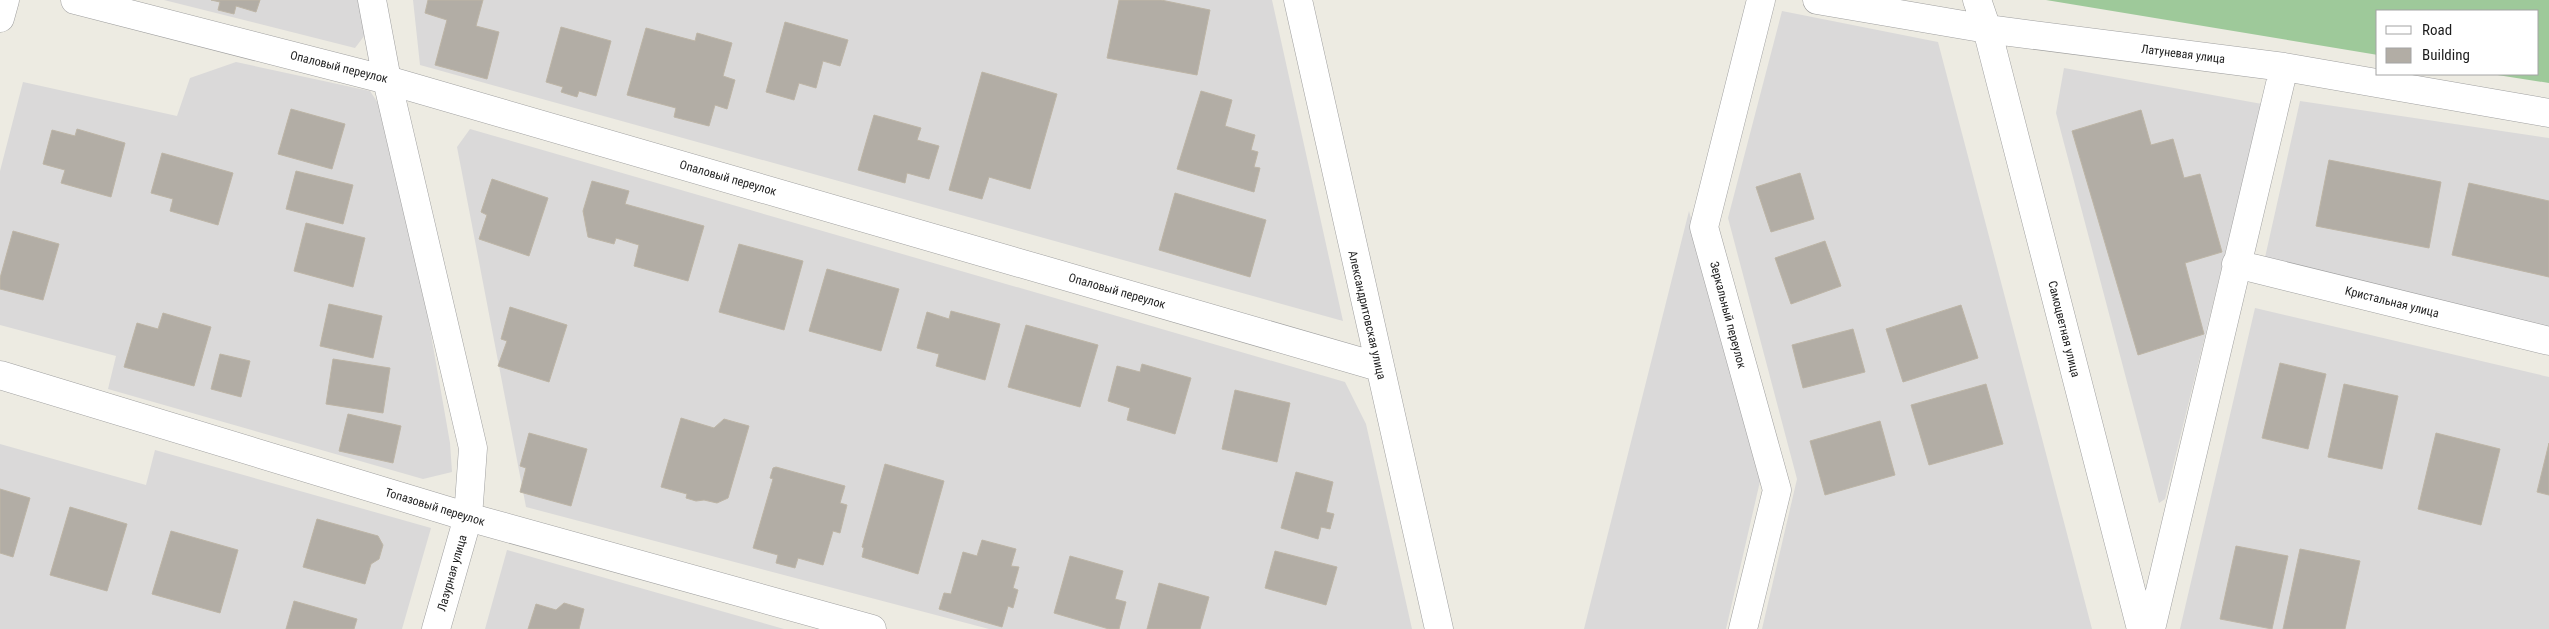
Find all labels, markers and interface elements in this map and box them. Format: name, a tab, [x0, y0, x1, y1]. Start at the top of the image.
legend	[2376, 10, 2539, 75]
text: Road	[2422, 21, 2452, 39]
street label: Латуневая улица	[2140, 42, 2226, 66]
text: Building	[2422, 46, 2470, 64]
street label: Опаловый переулок	[289, 48, 390, 86]
street label: Опаловый переулок	[678, 157, 778, 199]
street label: Александритовская улица	[1345, 249, 1389, 381]
street label: Зеркальный переулок	[1707, 260, 1749, 370]
street label: Опаловый переулок	[1067, 270, 1167, 312]
street label: Самоцветная улица	[2045, 279, 2083, 379]
street label: Кристальная улица	[2344, 284, 2441, 320]
street label: Топазовый переулок	[383, 485, 487, 529]
street label: Лазурная улица	[434, 533, 470, 613]

